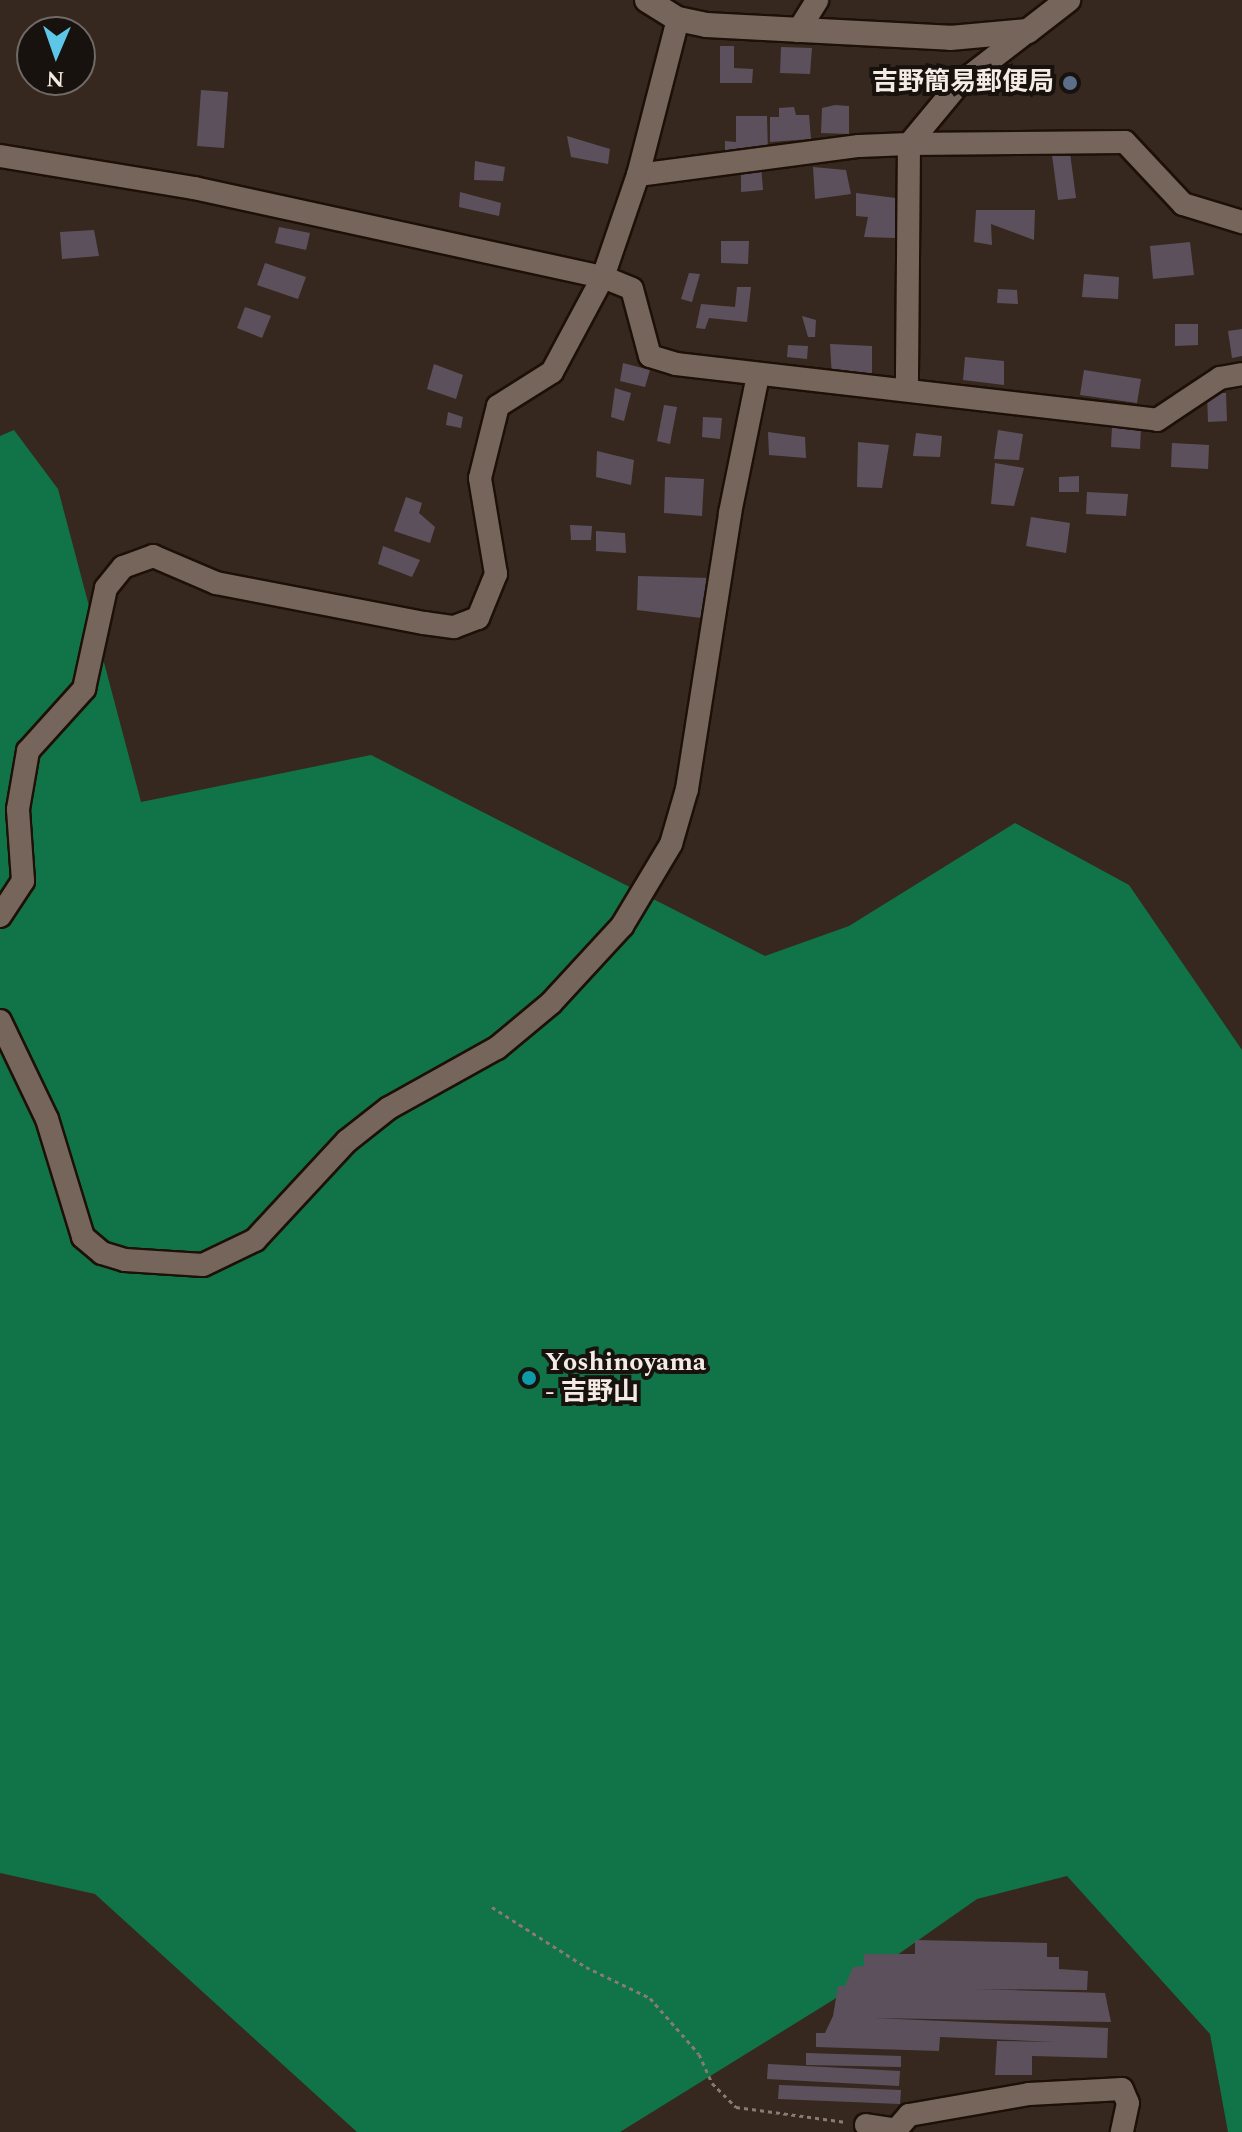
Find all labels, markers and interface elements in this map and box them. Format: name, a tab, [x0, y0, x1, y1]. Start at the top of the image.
north arrow	[16, 16, 96, 96]
text: N	[46, 62, 65, 95]
place label: 吉野簡易郵便局	[872, 67, 1054, 99]
marker: 吉野簡易郵便局	[1061, 74, 1079, 92]
place label: Yoshinoyama - 吉野山	[545, 1347, 706, 1408]
marker: Yoshinoyama - 吉野山	[520, 1369, 538, 1387]

